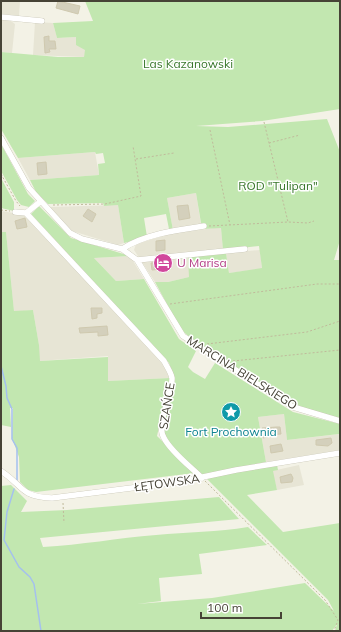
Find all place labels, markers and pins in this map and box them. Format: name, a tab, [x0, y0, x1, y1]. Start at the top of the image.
hotel icon: U Marisa	[152, 252, 174, 274]
place label: U Marisa	[177, 255, 227, 270]
place icon: Fort Prochownia	[220, 401, 242, 423]
place label: Fort Prochownia	[185, 424, 277, 439]

